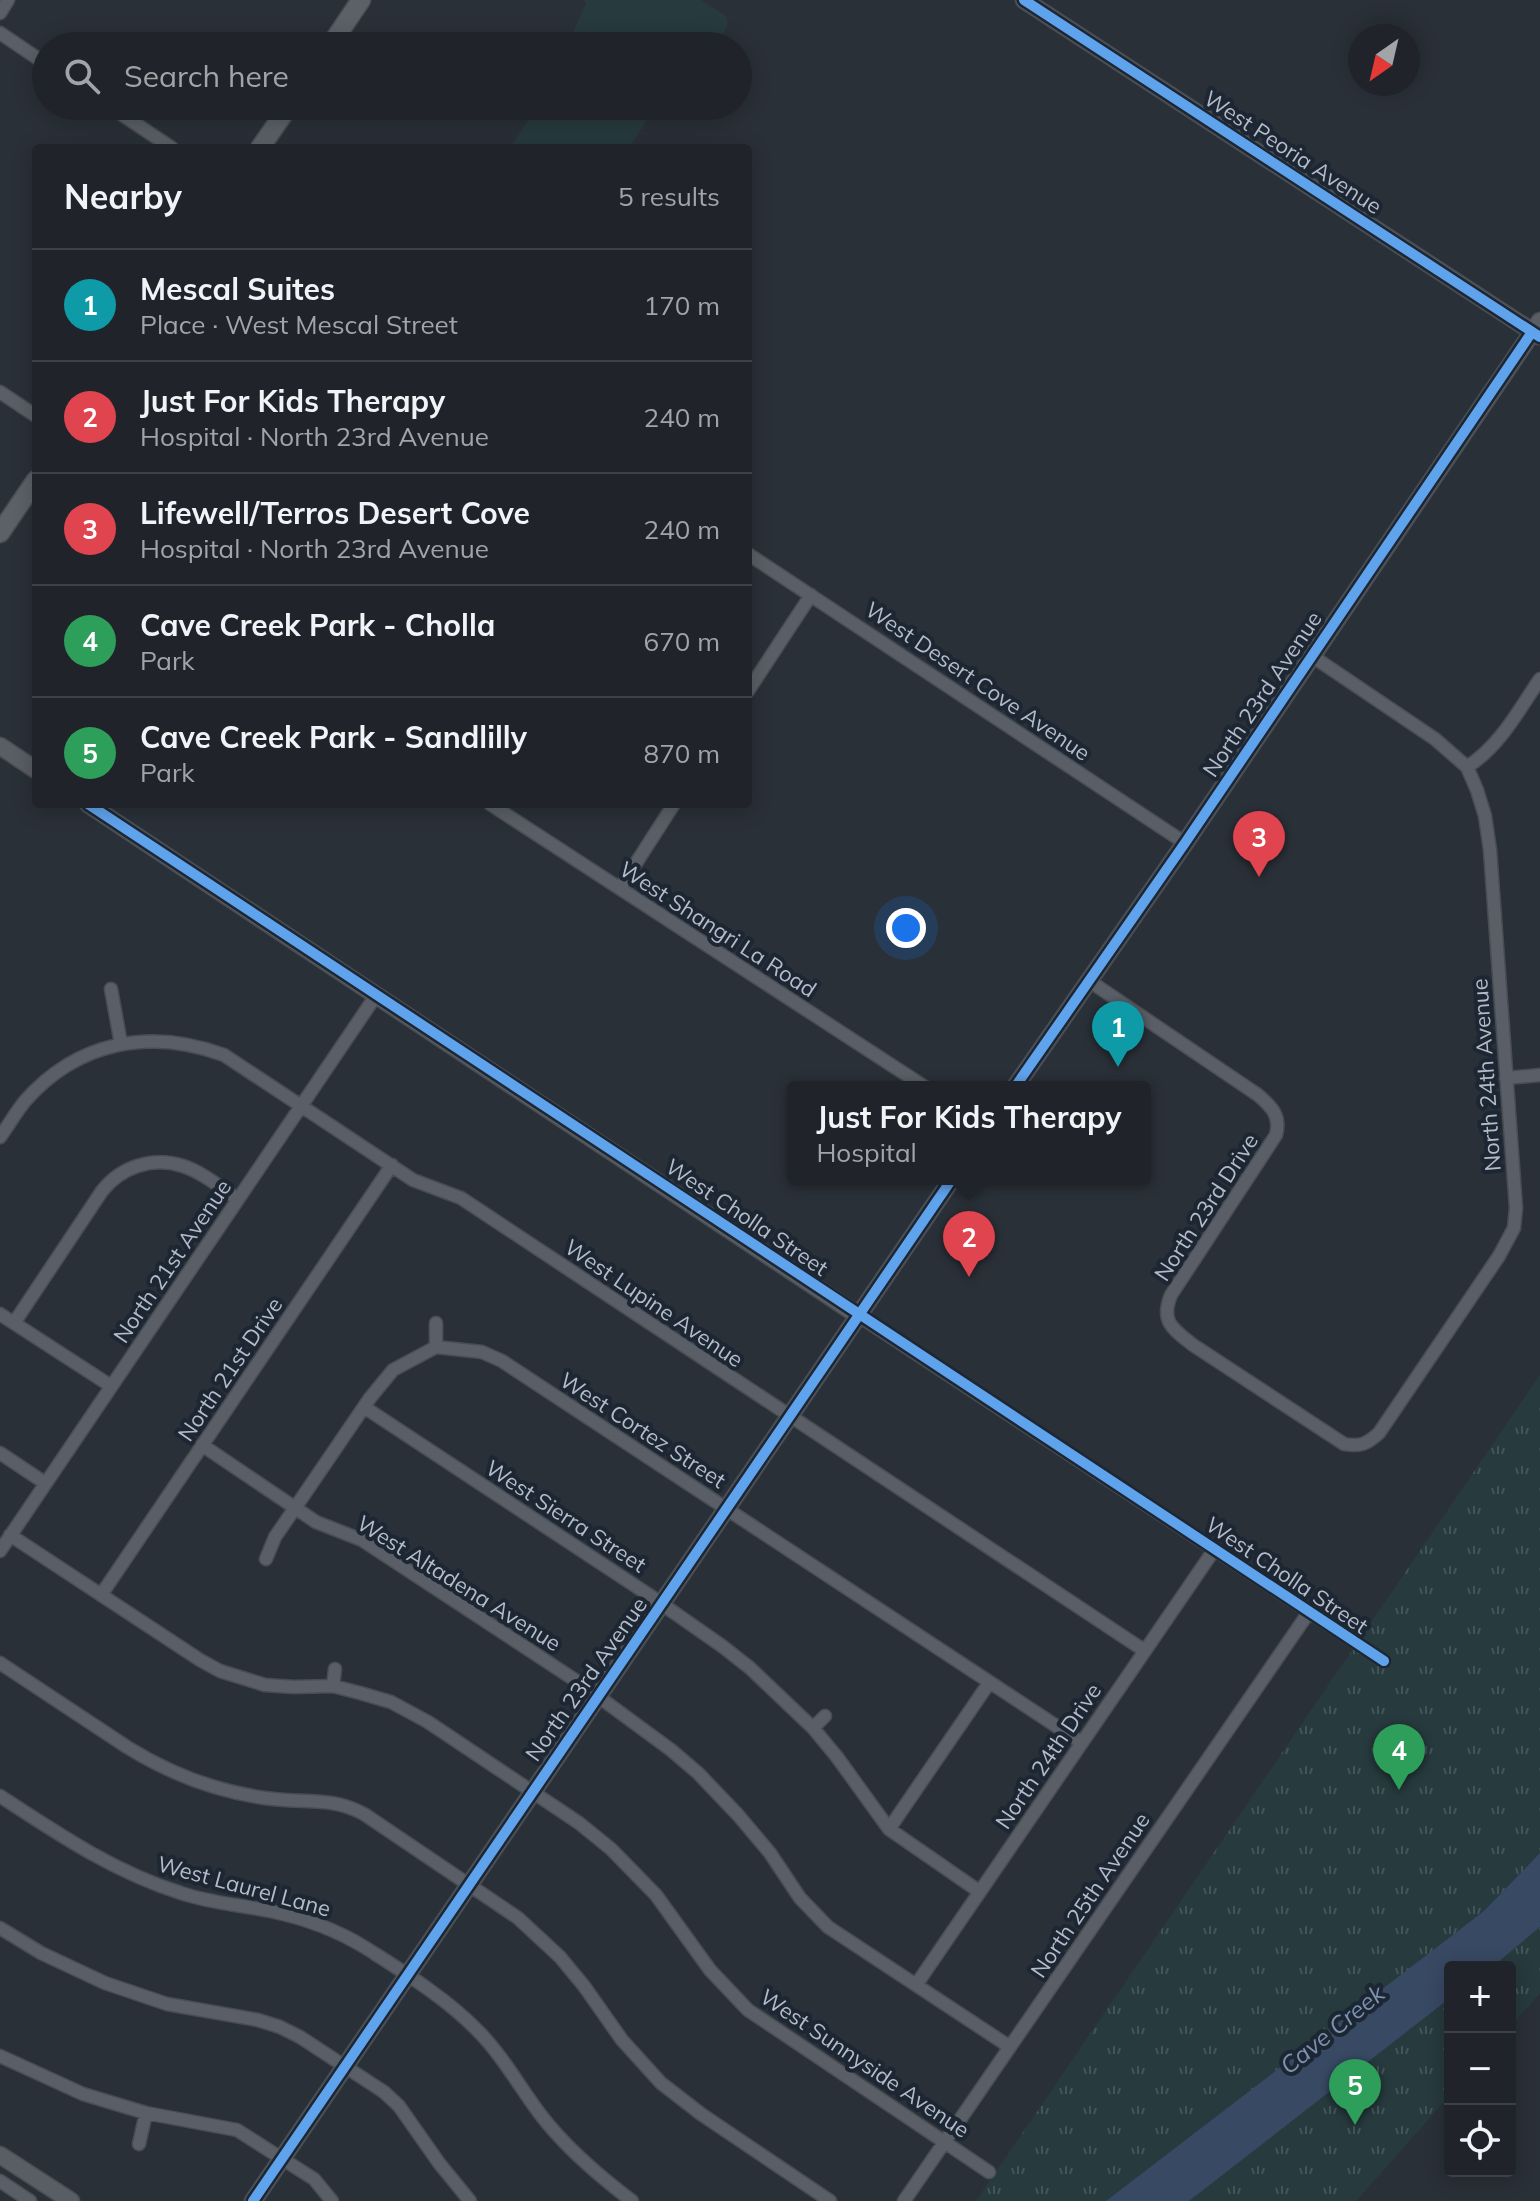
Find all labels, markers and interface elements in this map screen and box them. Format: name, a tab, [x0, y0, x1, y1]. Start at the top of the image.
north arrow	[1348, 24, 1420, 96]
search box	[32, 32, 752, 120]
icon: search	[60, 54, 104, 98]
text: Search here	[124, 57, 289, 95]
street label: West Peoria Avenue	[1199, 84, 1387, 220]
text: Nearby	[64, 175, 182, 218]
text: 5 results	[618, 180, 720, 213]
text: Mescal Suites	[140, 270, 335, 308]
text: 1	[82, 289, 98, 322]
text: 170 m	[644, 289, 720, 322]
text: Place · West Mescal Street	[140, 308, 458, 341]
text: Just For Kids Therapy	[140, 382, 445, 420]
text: 2	[82, 401, 98, 434]
text: 240 m	[644, 401, 720, 434]
text: Hospital · North 23rd Avenue	[140, 420, 489, 453]
text: Lifewell/Terros Desert Cove	[140, 494, 530, 532]
text: 3	[82, 513, 98, 546]
text: 240 m	[644, 513, 720, 546]
text: Hospital · North 23rd Avenue	[140, 532, 489, 565]
street label: West Desert Cove Avenue	[860, 595, 1096, 767]
text: Cave Creek Park - Cholla	[140, 606, 495, 644]
street label: North 23rd Avenue	[1196, 606, 1328, 782]
text: 4	[82, 625, 98, 658]
text: 670 m	[644, 625, 720, 658]
text: Park	[140, 644, 195, 677]
text: Cave Creek Park - Sandlilly	[140, 718, 527, 756]
text: 5	[82, 737, 98, 770]
text: 870 m	[644, 737, 720, 770]
text: Park	[140, 756, 195, 789]
pin: 3	[1233, 811, 1285, 877]
street label: West Shangri La Road	[614, 855, 822, 1003]
your location	[886, 908, 926, 948]
street label: North 24th Avenue	[1465, 978, 1507, 1172]
pin: 1	[1092, 1001, 1144, 1067]
popup	[787, 1081, 1151, 1185]
text: Just For Kids Therapy	[816, 1098, 1122, 1136]
street label: North 23rd Drive	[1148, 1128, 1264, 1286]
text: Hospital	[816, 1136, 917, 1169]
street label: West Cholla Street	[660, 1152, 834, 1282]
street label: North 21st Avenue	[107, 1174, 237, 1348]
pin: 2	[943, 1211, 995, 1277]
street label: West Lupine Avenue	[559, 1233, 749, 1373]
street label: North 21st Drive	[172, 1292, 288, 1446]
street label: West Cortez Street	[555, 1366, 732, 1494]
street label: West Sierra Street	[480, 1454, 652, 1579]
street label: West Altadena Avenue	[352, 1509, 566, 1657]
street label: West Cholla Street	[1200, 1510, 1374, 1640]
street label: North 23rd Avenue	[519, 1592, 653, 1766]
street label: North 24th Drive	[989, 1678, 1107, 1834]
pin: 4	[1373, 1724, 1425, 1790]
street label: North 25th Avenue	[1024, 1807, 1156, 1983]
street label: West Laurel Lane	[154, 1849, 334, 1923]
map controls	[1444, 1961, 1516, 2177]
button: +	[1444, 1961, 1516, 2033]
water label: Cave Creek	[1274, 1977, 1391, 2080]
street label: West Sunnyside Avenue	[755, 1982, 975, 2144]
button: −	[1444, 2033, 1516, 2105]
pin: 5	[1329, 2059, 1381, 2125]
button: locate	[1444, 2105, 1516, 2177]

